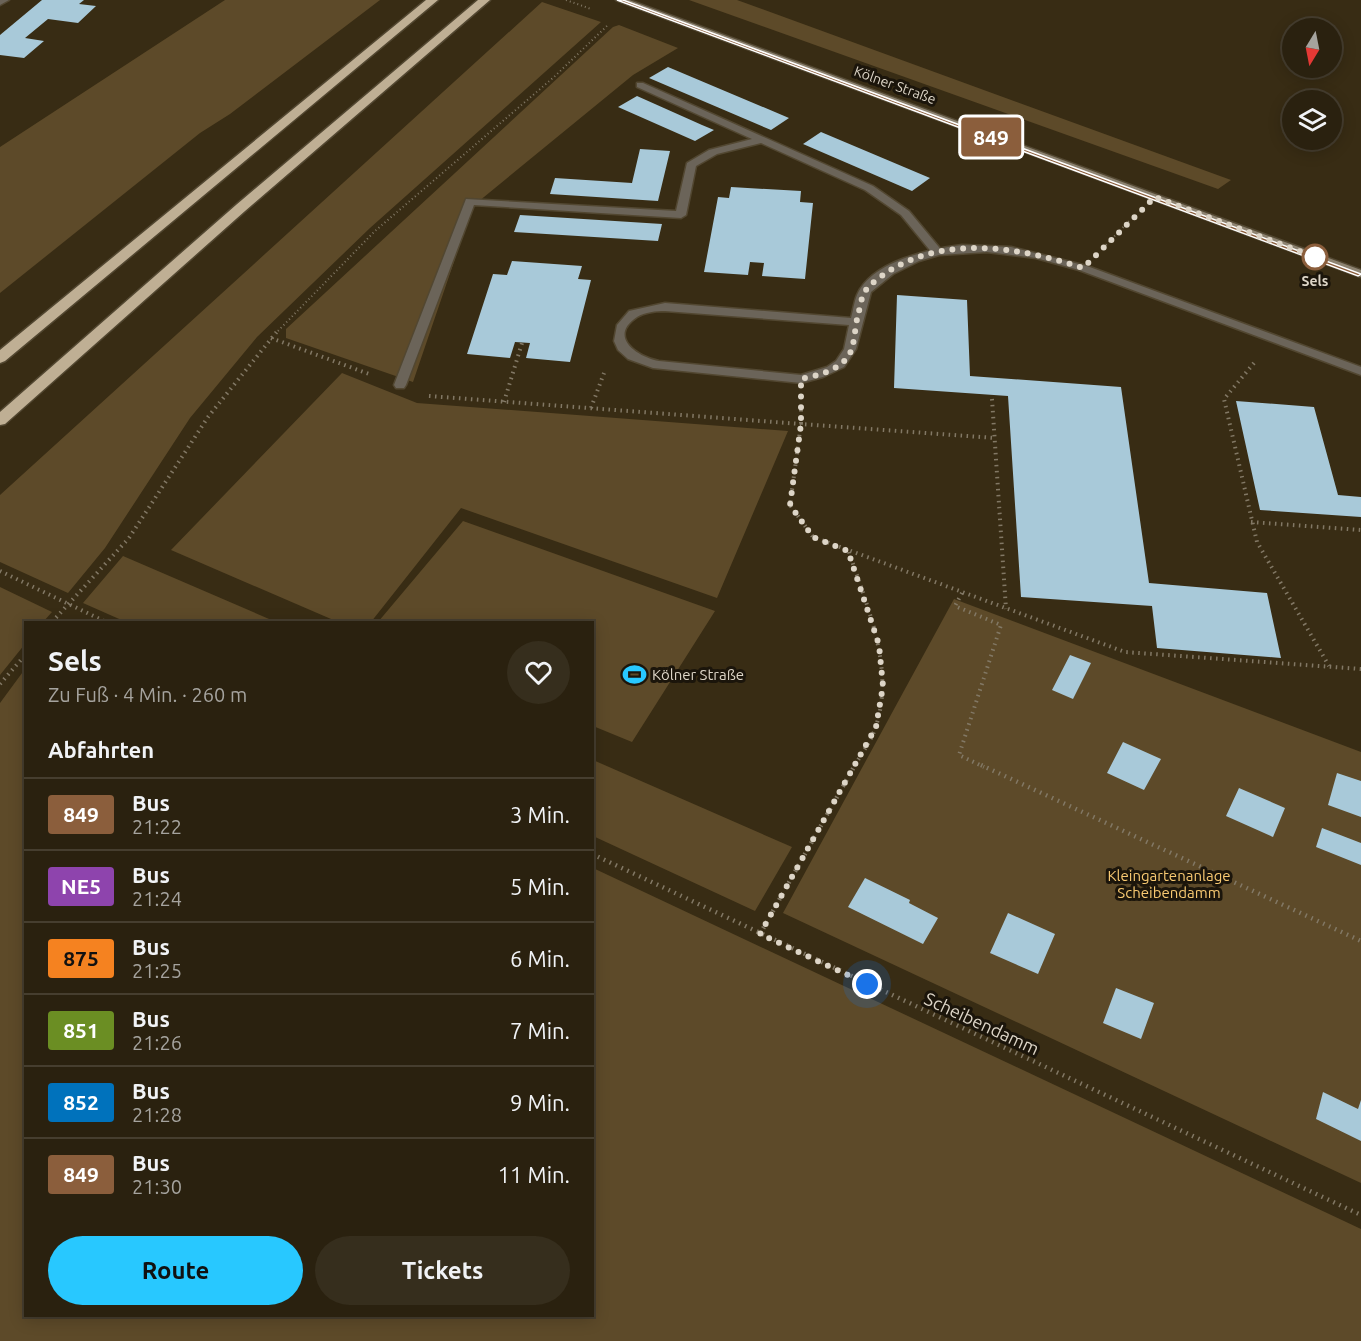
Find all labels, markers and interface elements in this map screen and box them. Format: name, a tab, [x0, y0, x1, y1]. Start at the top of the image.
north arrow	[1282, 18, 1342, 78]
map controls	[1282, 18, 1342, 150]
street label: Kölner Straße	[852, 63, 938, 107]
button: layers	[1282, 90, 1342, 150]
line badge: 849	[956, 118, 1026, 156]
text: 849	[973, 125, 1009, 149]
marker: Sels	[1302, 244, 1328, 270]
place label: Sels	[1302, 273, 1329, 289]
button: heart	[507, 641, 570, 704]
text: Sels	[48, 645, 102, 676]
sports icon: Kölner Straße	[621, 661, 647, 687]
place label: Kölner Straße	[652, 666, 744, 683]
text: Zu Fuß · 4 Min. · 260 m	[48, 683, 247, 706]
text: Abfahrten	[48, 737, 154, 762]
text: Bus	[132, 790, 170, 815]
text: 849	[63, 802, 99, 826]
text: 3 Min.	[510, 802, 570, 827]
text: 21:22	[132, 815, 182, 838]
text: Bus	[132, 862, 170, 887]
park label: Kleingartenanlage Scheibendamm	[1107, 867, 1231, 901]
text: NE5	[61, 874, 101, 898]
text: 5 Min.	[510, 874, 570, 899]
text: 21:24	[132, 887, 182, 910]
text: Bus	[132, 934, 170, 959]
text: 875	[63, 946, 99, 970]
text: 6 Min.	[510, 946, 570, 971]
text: 21:25	[132, 959, 182, 982]
your location	[852, 969, 882, 999]
street label: Scheibendamm	[922, 988, 1042, 1058]
text: Bus	[132, 1006, 170, 1031]
text: 851	[63, 1018, 99, 1042]
text: 7 Min.	[510, 1018, 570, 1043]
text: 21:26	[132, 1031, 182, 1054]
text: Bus	[132, 1078, 170, 1103]
text: 852	[63, 1090, 99, 1114]
text: 9 Min.	[510, 1090, 570, 1115]
text: 21:28	[132, 1103, 182, 1126]
text: Bus	[132, 1150, 170, 1175]
text: 849	[63, 1162, 99, 1186]
text: 11 Min.	[498, 1162, 570, 1187]
text: 21:30	[132, 1175, 182, 1198]
button: Route	[48, 1236, 303, 1305]
button: Tickets	[315, 1236, 570, 1305]

